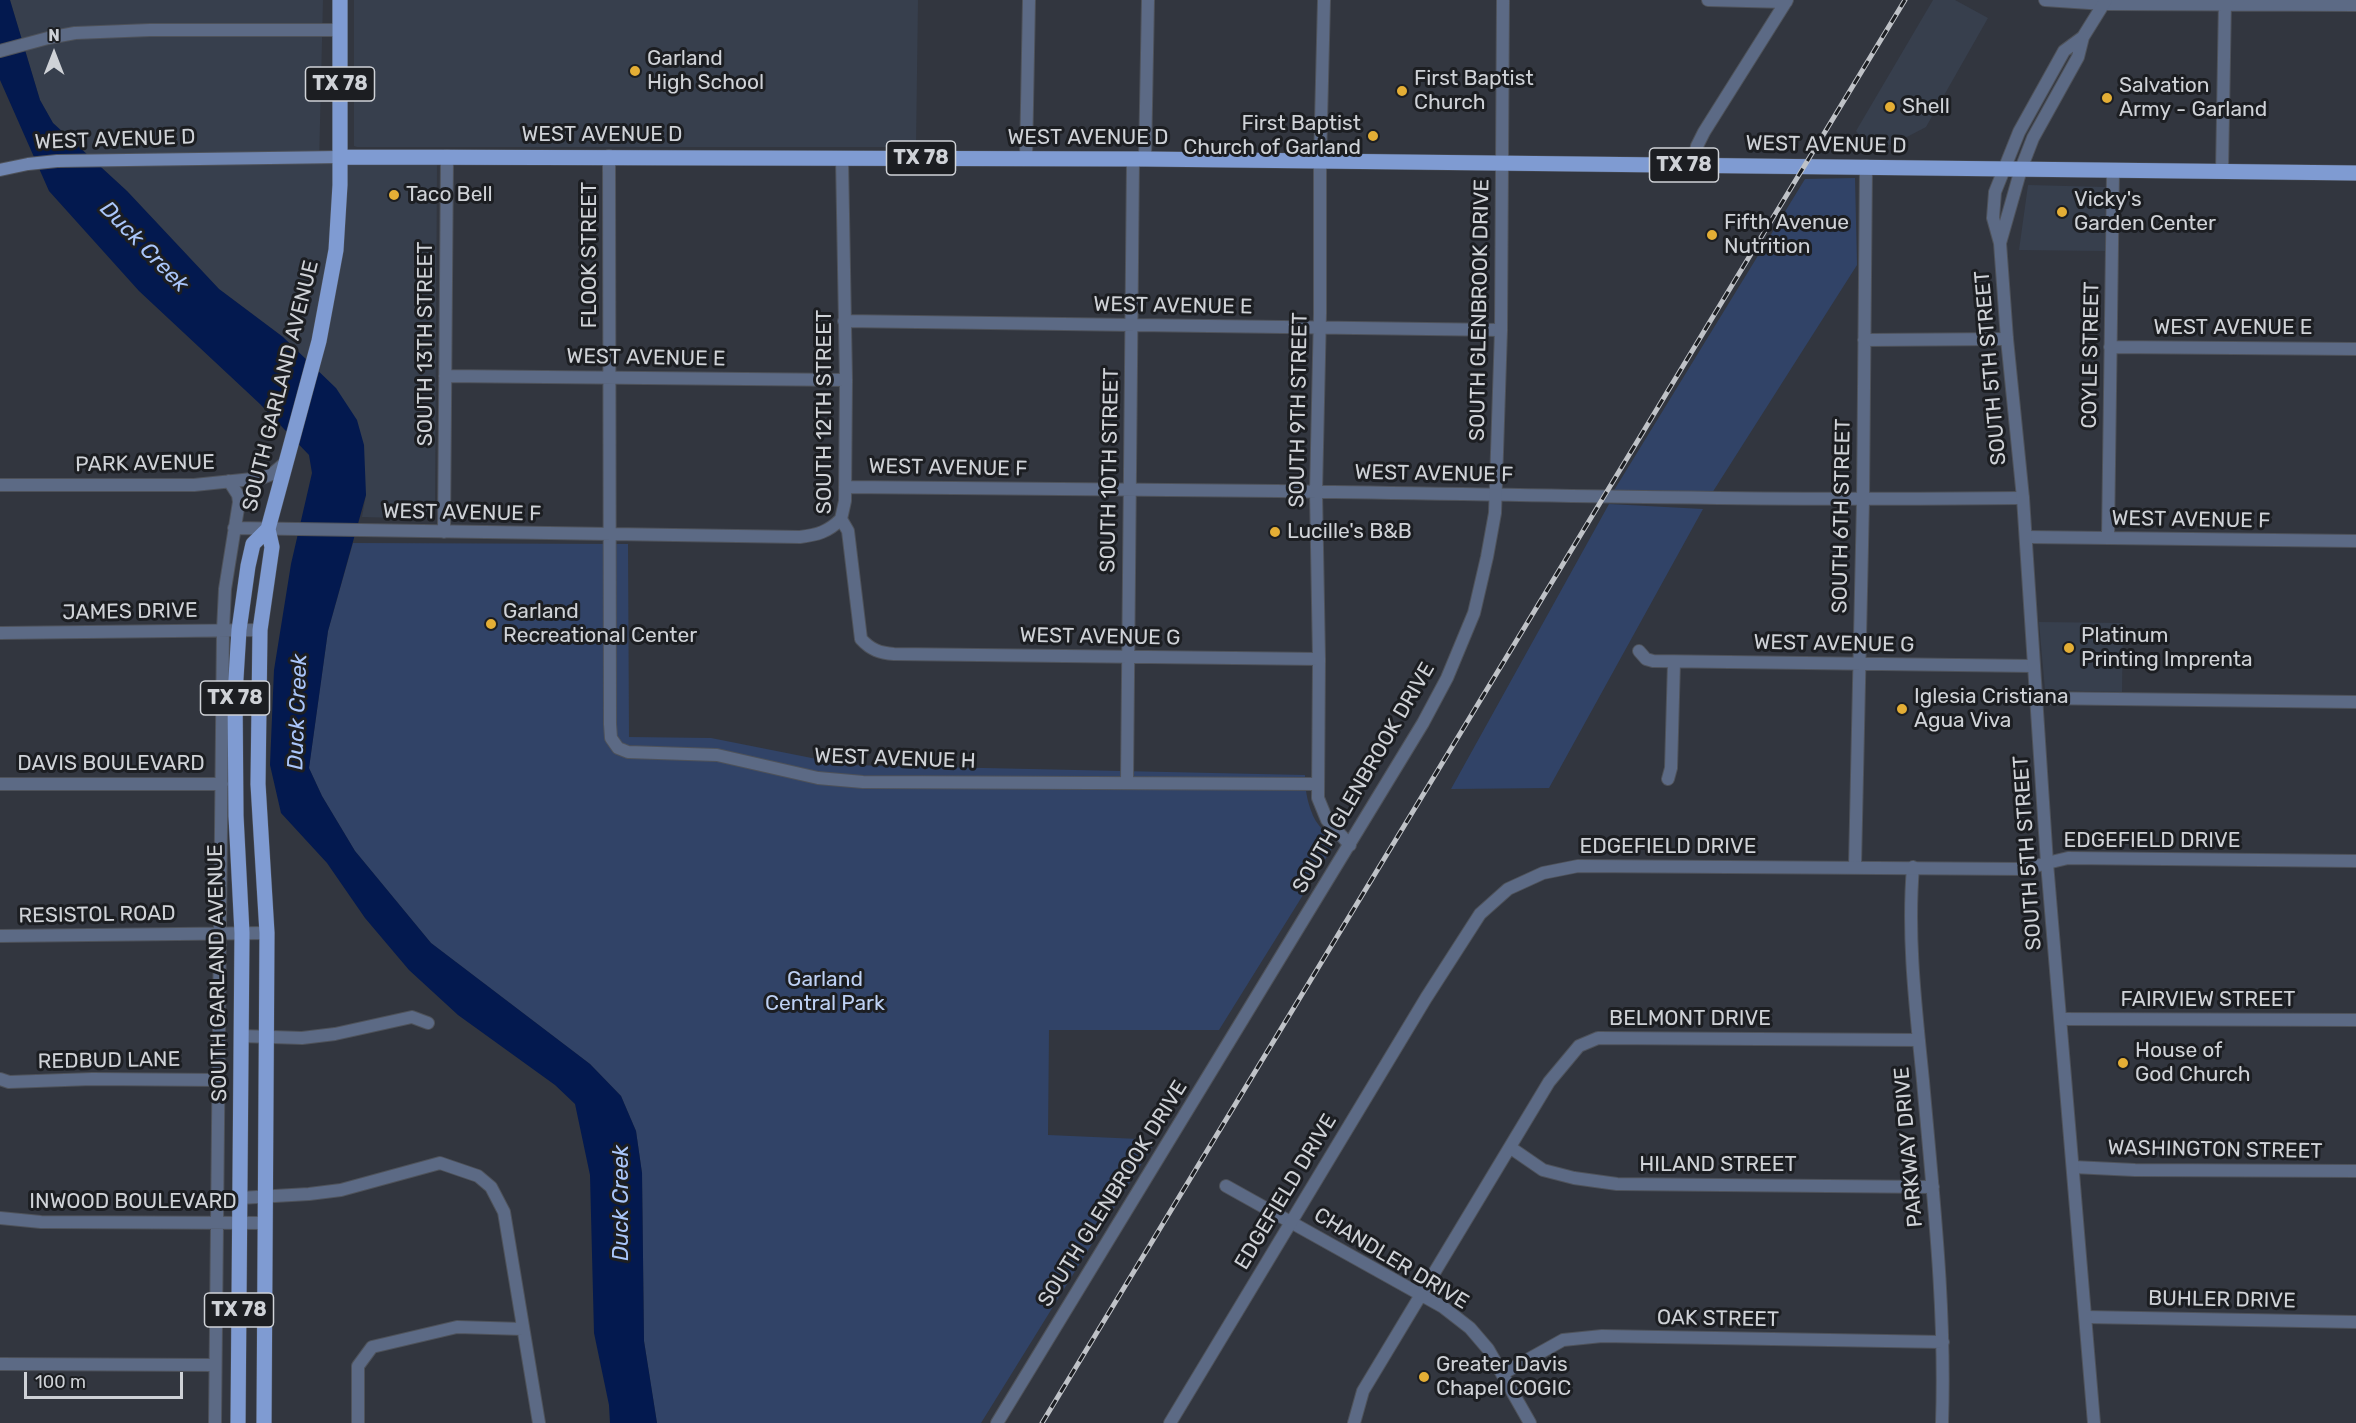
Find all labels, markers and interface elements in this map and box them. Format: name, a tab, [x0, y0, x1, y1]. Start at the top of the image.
north arrow	[24, 24, 84, 84]
text: N	[48, 26, 60, 45]
place label: Garland High School	[647, 46, 764, 96]
marker: Garland High School	[628, 64, 642, 78]
place label: First Baptist Church	[1414, 66, 1534, 116]
road number: TX 78	[306, 67, 374, 101]
place label: Salvation Army - Garland	[2119, 73, 2267, 123]
marker: First Baptist Church	[1395, 84, 1409, 98]
marker: Salvation Army - Garland	[2100, 91, 2114, 105]
place label: Shell	[1902, 94, 1950, 120]
marker: Shell	[1883, 100, 1897, 114]
place label: First Baptist Church of Garland	[1183, 111, 1361, 161]
street label: WEST AVENUE D	[522, 122, 682, 148]
street label: WEST AVENUE D	[34, 125, 196, 155]
street label: WEST AVENUE D	[1008, 125, 1168, 151]
marker: First Baptist Church of Garland	[1366, 129, 1380, 143]
street label: WEST AVENUE D	[1745, 131, 1907, 159]
road number: TX 78	[886, 141, 956, 175]
road number: TX 78	[1650, 148, 1718, 182]
street label: SOUTH GLENBROOK DRIVE	[1465, 179, 1495, 441]
place label: Taco Bell	[406, 182, 493, 208]
street label: FLOOK STREET	[577, 182, 603, 328]
place label: Vicky's Garden Center	[2074, 187, 2216, 237]
marker: Taco Bell	[387, 188, 401, 202]
water label: Duck Creek	[94, 196, 194, 298]
marker: Vicky's Garden Center	[2055, 205, 2069, 219]
place label: Fifth Avenue Nutrition	[1724, 210, 1849, 260]
marker: Fifth Avenue Nutrition	[1705, 228, 1719, 242]
street label: SOUTH 13TH STREET	[413, 242, 439, 446]
street label: SOUTH GARLAND AVENUE	[238, 258, 324, 514]
street label: SOUTH 5TH STREET	[1970, 270, 2012, 466]
street label: COYLE STREET	[2077, 281, 2105, 429]
street label: WEST AVENUE E	[1093, 292, 1253, 320]
street label: SOUTH 12TH STREET	[812, 310, 838, 514]
street label: SOUTH 9TH STREET	[1285, 312, 1313, 508]
street label: WEST AVENUE E	[2153, 315, 2313, 341]
street label: WEST AVENUE E	[566, 344, 726, 372]
street label: SOUTH 10TH STREET	[1096, 367, 1124, 573]
street label: SOUTH 6TH STREET	[1828, 418, 1856, 614]
street label: PARK AVENUE	[75, 450, 215, 478]
street label: WEST AVENUE F	[868, 454, 1028, 482]
street label: WEST AVENUE F	[1354, 460, 1514, 488]
street label: WEST AVENUE F	[382, 499, 542, 527]
street label: WEST AVENUE F	[2111, 506, 2271, 534]
place label: Lucille's B&B	[1287, 519, 1412, 545]
marker: Lucille's B&B	[1268, 525, 1282, 539]
street label: JAMES DRIVE	[62, 598, 198, 626]
place label: Garland Recreational Center	[503, 599, 697, 649]
marker: Garland Recreational Center	[484, 617, 498, 631]
street label: WEST AVENUE G	[1019, 623, 1181, 651]
place label: Platinum Printing Imprenta	[2081, 623, 2253, 673]
street label: WEST AVENUE G	[1753, 630, 1915, 658]
marker: Platinum Printing Imprenta	[2062, 641, 2076, 655]
water label: Duck Creek	[283, 653, 313, 771]
street label: SOUTH GLENBROOK DRIVE	[1288, 658, 1440, 898]
road number: TX 78	[200, 681, 270, 715]
place label: Iglesia Cristiana Agua Viva	[1914, 684, 2069, 734]
marker: Iglesia Cristiana Agua Viva	[1895, 702, 1909, 716]
street label: WEST AVENUE H	[814, 744, 976, 774]
street label: DAVIS BOULEVARD	[17, 751, 205, 777]
street label: SOUTH 5TH STREET	[2009, 755, 2047, 951]
street label: EDGEFIELD DRIVE	[2064, 828, 2240, 854]
street label: EDGEFIELD DRIVE	[1580, 834, 1756, 860]
street label: SOUTH GARLAND AVENUE	[203, 844, 233, 1102]
street label: RESISTOL ROAD	[18, 901, 176, 929]
park label: Garland Central Park	[765, 967, 885, 1017]
street label: FAIRVIEW STREET	[2120, 987, 2296, 1013]
street label: BELMONT DRIVE	[1609, 1006, 1771, 1032]
place label: House of God Church	[2135, 1038, 2251, 1088]
street label: REDBUD LANE	[38, 1047, 180, 1075]
marker: House of God Church	[2116, 1056, 2130, 1070]
street label: PARKWAY DRIVE	[1889, 1066, 1929, 1228]
street label: SOUTH GLENBROOK DRIVE	[1033, 1076, 1193, 1312]
street label: EDGEFIELD DRIVE	[1230, 1110, 1342, 1274]
street label: WASHINGTON STREET	[2107, 1136, 2323, 1164]
water label: Duck Creek	[609, 1145, 635, 1261]
street label: HILAND STREET	[1639, 1152, 1797, 1178]
street label: INWOOD BOULEVARD	[29, 1189, 237, 1215]
street label: CHANDLER DRIVE	[1309, 1203, 1473, 1315]
street label: BUHLER DRIVE	[2148, 1286, 2296, 1314]
road number: TX 78	[204, 1293, 274, 1327]
street label: OAK STREET	[1657, 1305, 1779, 1333]
place label: Greater Davis Chapel COGIC	[1436, 1352, 1571, 1402]
scale bar	[27, 1360, 186, 1398]
marker: Greater Davis Chapel COGIC	[1417, 1370, 1431, 1384]
text: 100 m	[35, 1371, 86, 1393]

